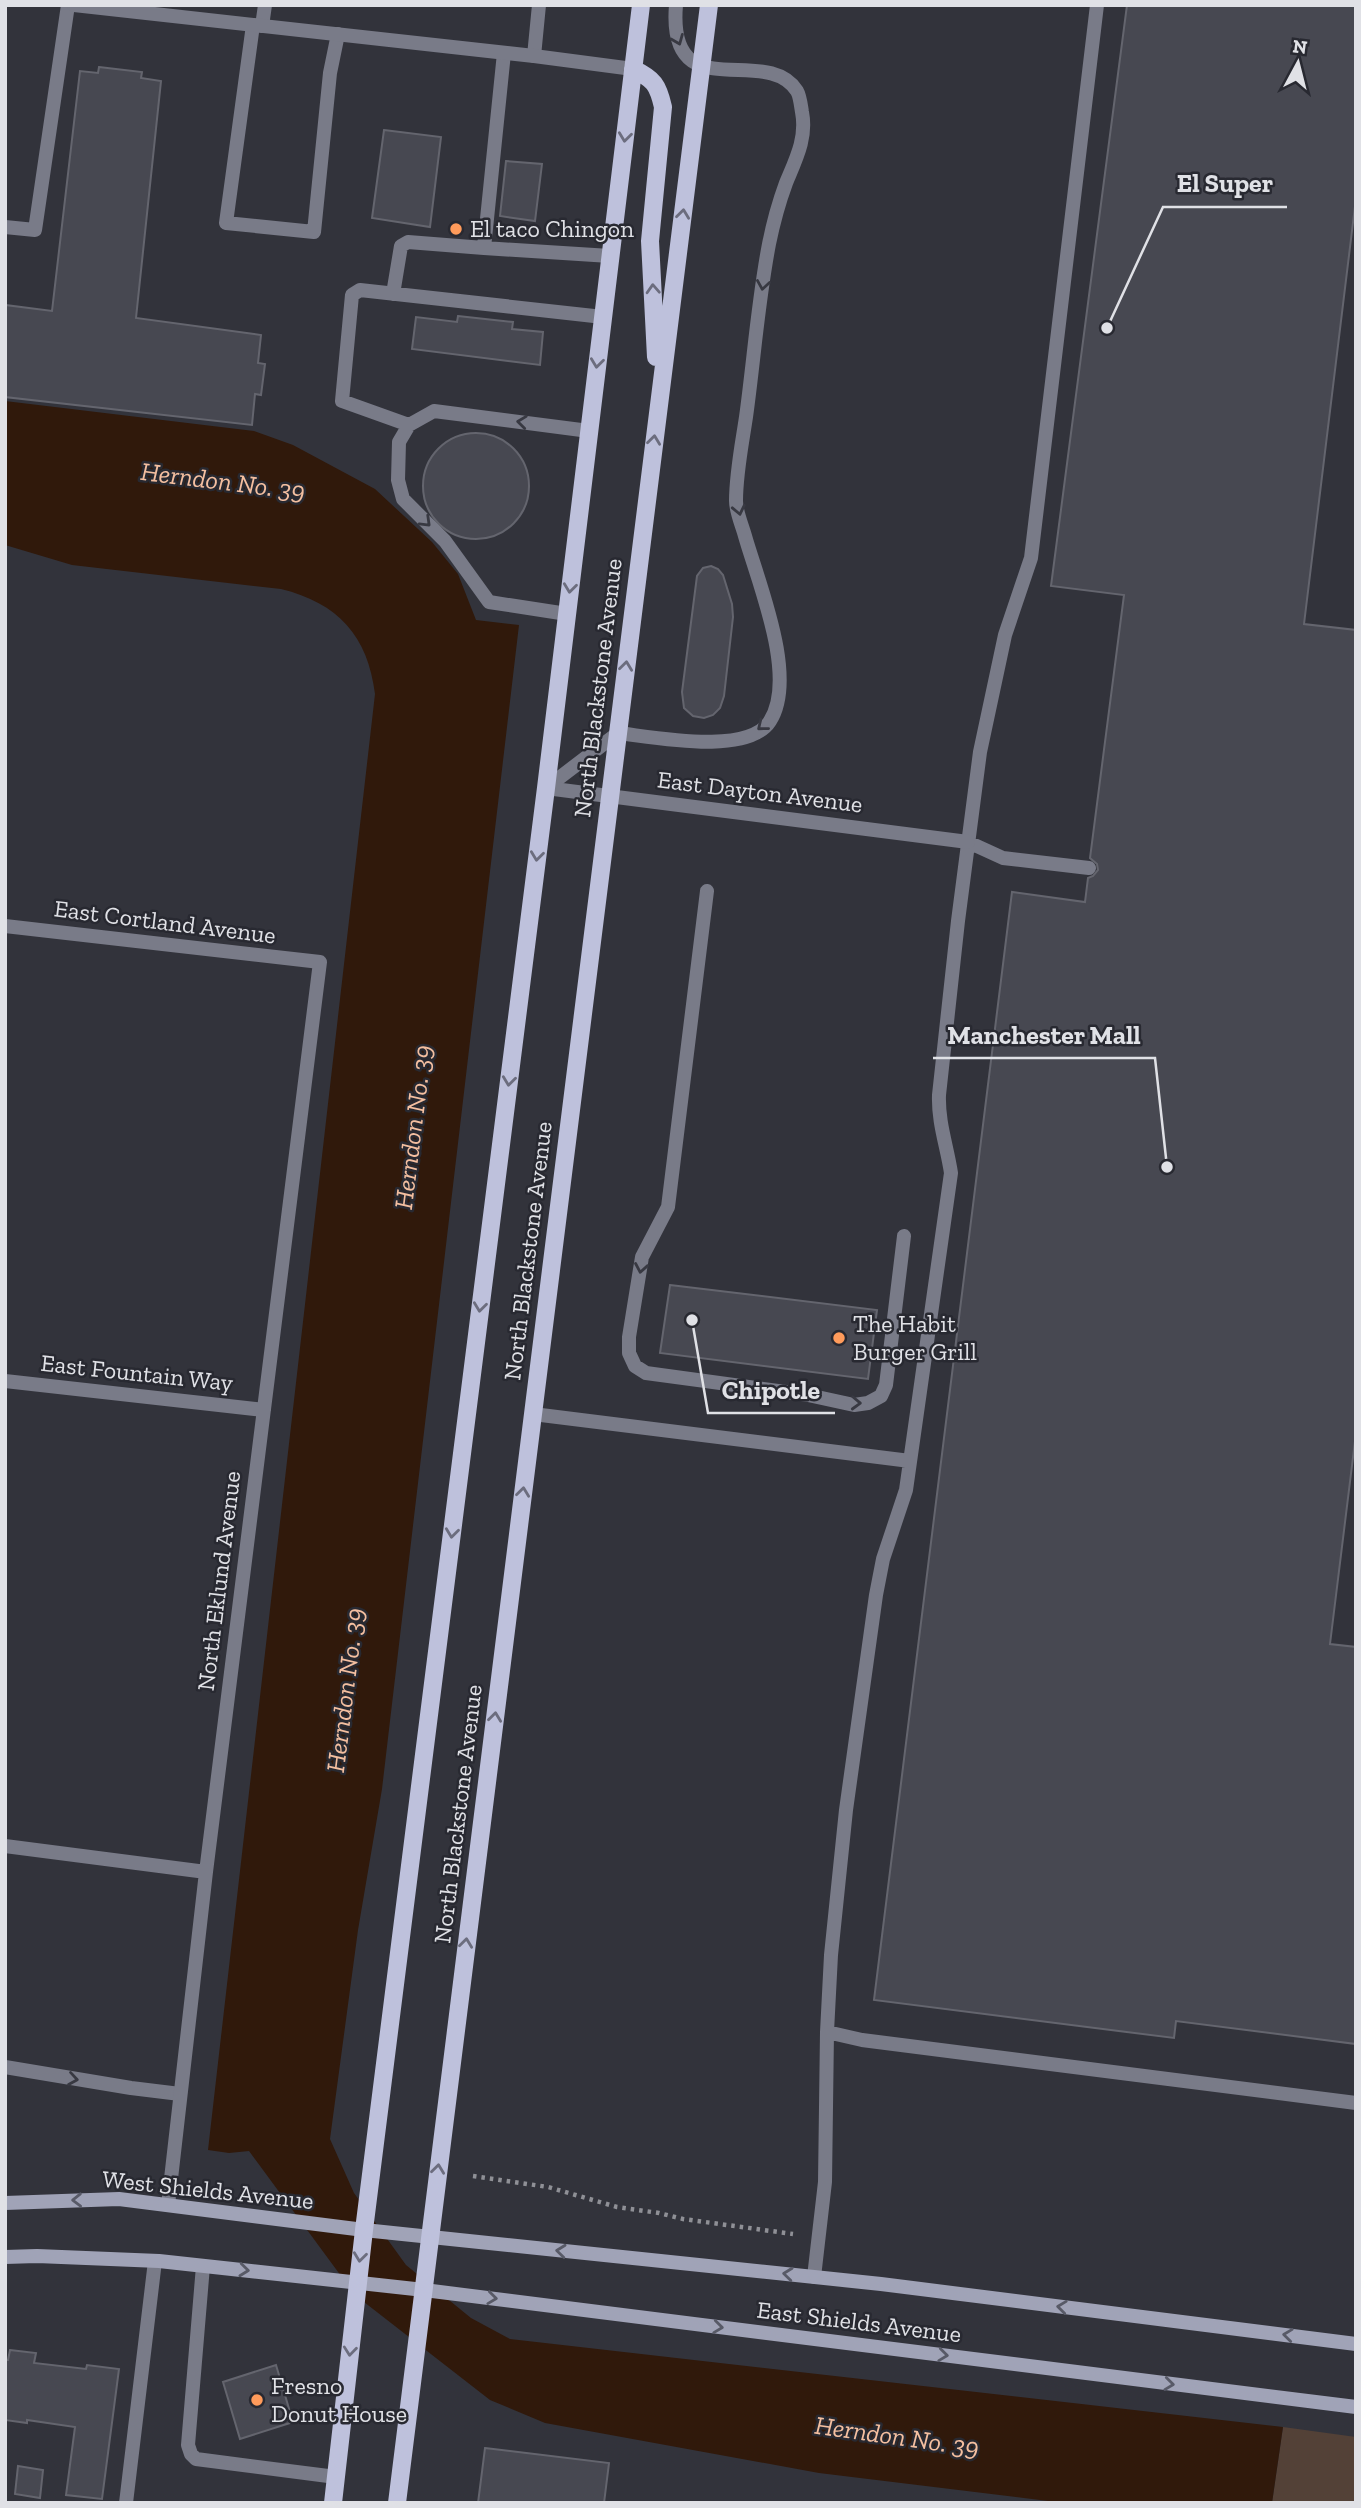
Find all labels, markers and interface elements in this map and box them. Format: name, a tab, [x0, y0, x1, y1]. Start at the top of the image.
north arrow	[1263, 28, 1333, 98]
one-way arrow	[670, 34, 684, 46]
text: N	[1291, 34, 1309, 59]
one-way arrow	[617, 131, 632, 143]
callout: El Super	[1163, 160, 1287, 207]
text: El Super	[1177, 167, 1273, 199]
one-way arrow	[675, 208, 690, 220]
place label: El taco Chingon	[470, 214, 634, 243]
marker: El taco Chingon	[448, 221, 464, 237]
one-way arrow	[755, 279, 770, 291]
one-way arrow	[645, 283, 660, 294]
one-way arrow	[590, 357, 605, 368]
one-way arrow	[516, 414, 528, 429]
one-way arrow	[647, 434, 662, 446]
water label: Herndon No. 39	[139, 455, 307, 507]
one-way arrow	[730, 504, 745, 516]
one-way arrow	[418, 514, 431, 527]
street label: North Blackstone Avenue	[567, 557, 628, 819]
one-way arrow	[562, 583, 577, 594]
one-way arrow	[619, 660, 634, 672]
one-way arrow	[757, 717, 770, 730]
street label: East Dayton Avenue	[656, 765, 864, 818]
one-way arrow	[530, 850, 545, 861]
street label: East Cortland Avenue	[53, 894, 278, 949]
callout: Manchester Mall	[933, 1011, 1155, 1058]
text: Manchester Mall	[947, 1019, 1141, 1051]
water label: Herndon No. 39	[387, 1043, 439, 1211]
one-way arrow	[501, 1075, 516, 1087]
street label: North Blackstone Avenue	[497, 1120, 558, 1382]
one-way arrow	[634, 1262, 649, 1274]
one-way arrow	[473, 1301, 488, 1313]
place label: The Habit Burger Grill	[853, 1309, 977, 1366]
marker: The Habit Burger Grill	[831, 1330, 847, 1346]
street label: East Fountain Way	[39, 1348, 235, 1397]
callout: Chipotle	[708, 1366, 835, 1413]
text: Chipotle	[722, 1374, 821, 1406]
one-way arrow	[851, 1395, 862, 1410]
street label: North Eklund Avenue	[191, 1469, 246, 1693]
one-way arrow	[515, 1486, 530, 1497]
one-way arrow	[444, 1527, 459, 1539]
water label: Herndon No. 39	[319, 1606, 371, 1774]
street label: North Blackstone Avenue	[427, 1683, 488, 1945]
one-way arrow	[487, 1712, 502, 1723]
one-way arrow	[459, 1937, 474, 1949]
one-way arrow	[67, 2071, 78, 2086]
one-way arrow	[431, 2163, 446, 2175]
street label: West Shields Avenue	[101, 2164, 315, 2215]
one-way arrow	[71, 2193, 82, 2208]
one-way arrow	[556, 2243, 567, 2258]
one-way arrow	[353, 2251, 368, 2263]
one-way arrow	[239, 2263, 250, 2278]
one-way arrow	[782, 2267, 794, 2282]
one-way arrow	[486, 2291, 498, 2306]
street label: East Shields Avenue	[755, 2295, 963, 2348]
one-way arrow	[1056, 2300, 1068, 2315]
one-way arrow	[712, 2319, 723, 2334]
one-way arrow	[1282, 2328, 1294, 2343]
one-way arrow	[343, 2346, 358, 2357]
one-way arrow	[937, 2348, 949, 2363]
place label: Fresno Donut House	[271, 2371, 407, 2428]
one-way arrow	[1163, 2376, 1175, 2391]
marker: Fresno Donut House	[249, 2392, 265, 2408]
water label: Herndon No. 39	[813, 2409, 981, 2463]

